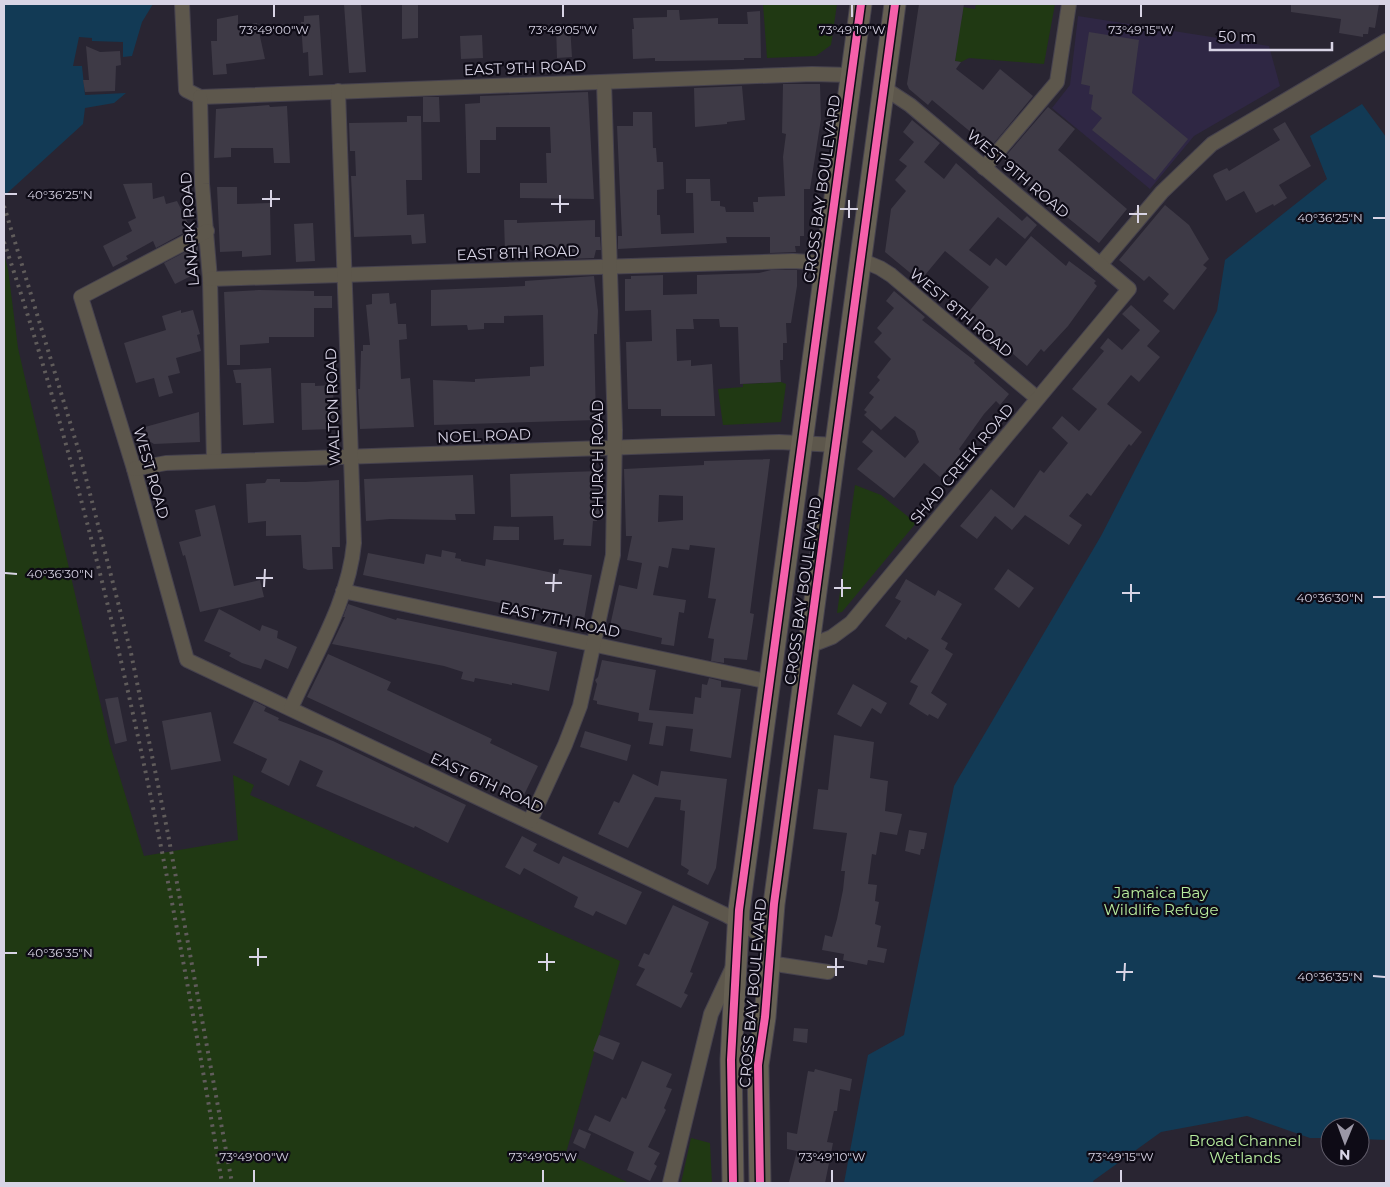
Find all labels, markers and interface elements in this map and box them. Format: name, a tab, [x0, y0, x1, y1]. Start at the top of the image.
scale bar	[1210, 20, 1332, 52]
text: 73°49'00"W	[239, 22, 309, 37]
text: 73°49'05"W	[529, 22, 597, 37]
text: 73°49'10"W	[819, 22, 885, 37]
text: 73°49'15"W	[1108, 22, 1174, 37]
text: 50 m	[1218, 27, 1256, 46]
street label: EAST 9TH ROAD	[463, 56, 586, 79]
street label: CROSS BAY BOULEVARD	[799, 94, 844, 284]
street label: WEST 9TH ROAD	[963, 125, 1073, 222]
street label: LANARK ROAD	[176, 171, 203, 287]
text: 40°36'25"N	[27, 187, 93, 202]
text: 40°36'25"N	[1297, 210, 1363, 225]
street label: EAST 8TH ROAD	[456, 241, 580, 264]
street label: WEST 8TH ROAD	[906, 264, 1017, 361]
street label: WALTON ROAD	[321, 348, 344, 466]
street label: CHURCH ROAD	[588, 400, 607, 518]
street label: SHAD CREEK ROAD	[906, 400, 1017, 528]
street label: NOEL ROAD	[437, 424, 531, 447]
street label: WEST ROAD	[129, 425, 174, 521]
street label: CROSS BAY BOULEVARD	[780, 496, 825, 686]
text: 40°36'30"N	[27, 566, 93, 581]
text: 40°36'30"N	[1297, 590, 1363, 605]
street label: EAST 7TH ROAD	[498, 597, 622, 642]
street label: EAST 6TH ROAD	[428, 748, 547, 817]
park label: Jamaica Bay Wildlife Refuge	[1103, 883, 1219, 919]
street label: CROSS BAY BOULEVARD	[735, 898, 770, 1088]
text: 40°36'35"N	[27, 945, 93, 960]
text: 40°36'35"N	[1297, 969, 1363, 984]
north arrow	[1320, 1117, 1370, 1167]
park label: Broad Channel Wetlands	[1189, 1131, 1301, 1167]
text: N	[1339, 1146, 1351, 1164]
text: 73°49'00"W	[219, 1149, 289, 1164]
text: 73°49'05"W	[509, 1149, 577, 1164]
text: 73°49'10"W	[799, 1149, 865, 1164]
text: 73°49'15"W	[1088, 1149, 1154, 1164]

